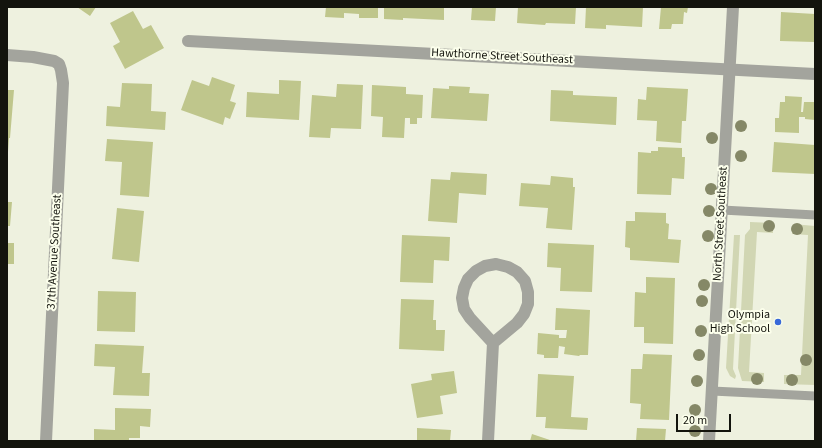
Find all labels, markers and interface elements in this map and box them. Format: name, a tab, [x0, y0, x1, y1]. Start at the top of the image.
street label: Hawthorne Street Southeast	[431, 46, 573, 68]
street label: North Street Southeast	[711, 166, 731, 282]
street label: 37th Avenue Southeast	[45, 194, 65, 310]
place label: Olympia High School	[710, 308, 770, 336]
marker: Olympia High School	[773, 317, 783, 327]
scale bar	[678, 406, 733, 432]
text: 20 m	[683, 412, 707, 429]

